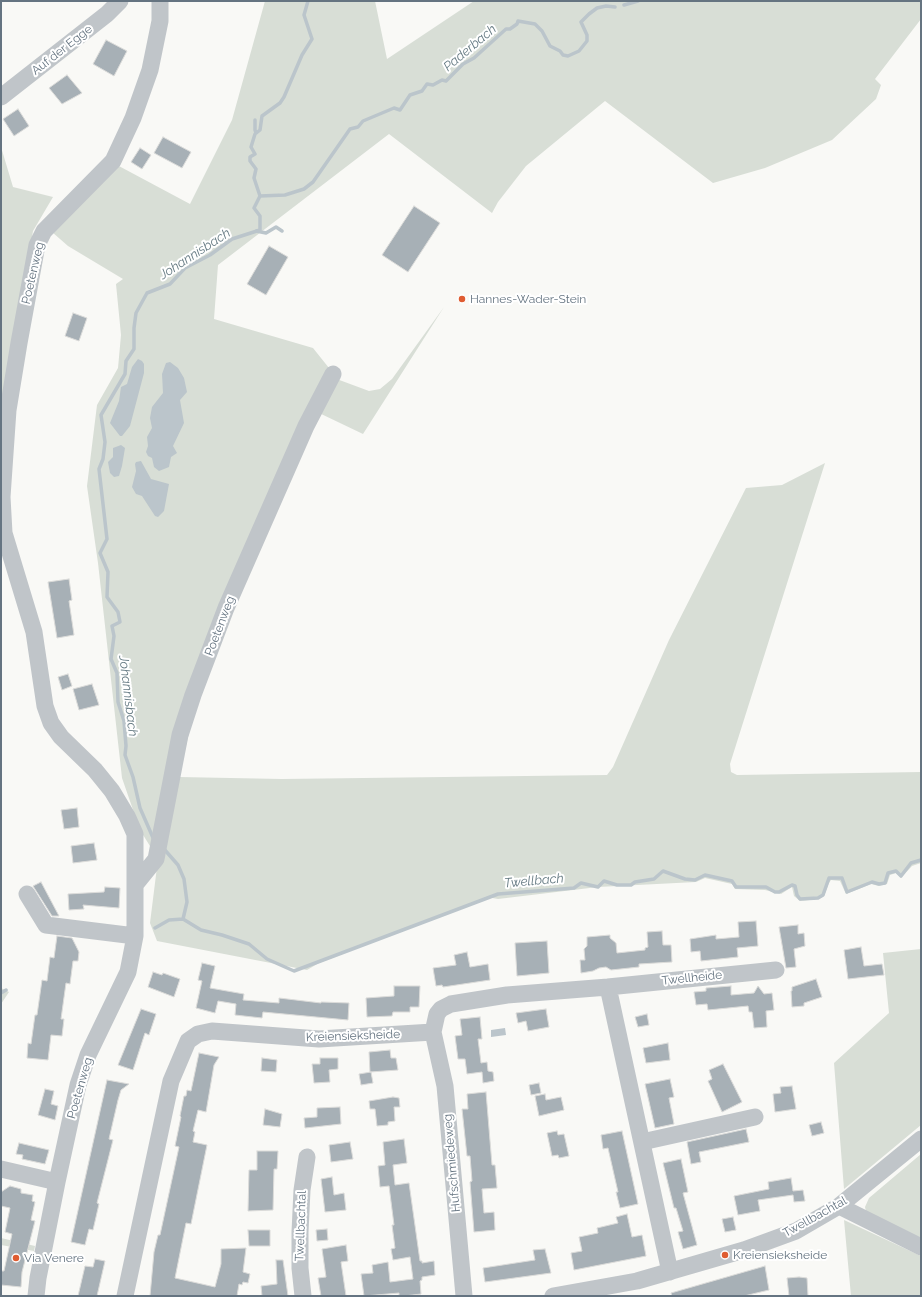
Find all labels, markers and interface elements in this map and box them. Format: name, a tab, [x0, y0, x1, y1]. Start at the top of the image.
water label: Paderbach	[440, 21, 500, 75]
street label: Auf der Egge	[29, 22, 95, 78]
water label: Johannisbach	[157, 225, 233, 283]
street label: Poetenweg	[19, 241, 47, 305]
place label: Hannes-Wader-Stein	[470, 292, 586, 306]
marker: Hannes-Wader-Stein	[457, 294, 467, 304]
street label: Poetenweg	[202, 594, 238, 658]
water label: Johannisbach	[115, 655, 141, 737]
water label: Twellbach	[504, 871, 564, 891]
street label: Twellheide	[661, 968, 723, 988]
street label: Kreiensieksheide	[306, 1027, 400, 1045]
street label: Poetenweg	[64, 1056, 96, 1120]
street label: Hufschmiedeweg	[441, 1113, 463, 1213]
street label: Twellbachtal	[293, 1190, 309, 1262]
street label: Twellbachtal	[781, 1194, 849, 1240]
place label: Kreiensieksheide	[733, 1248, 827, 1262]
marker: Kreiensieksheide	[720, 1250, 730, 1260]
place label: Via Venere	[24, 1251, 84, 1265]
marker: Via Venere	[11, 1253, 21, 1263]

